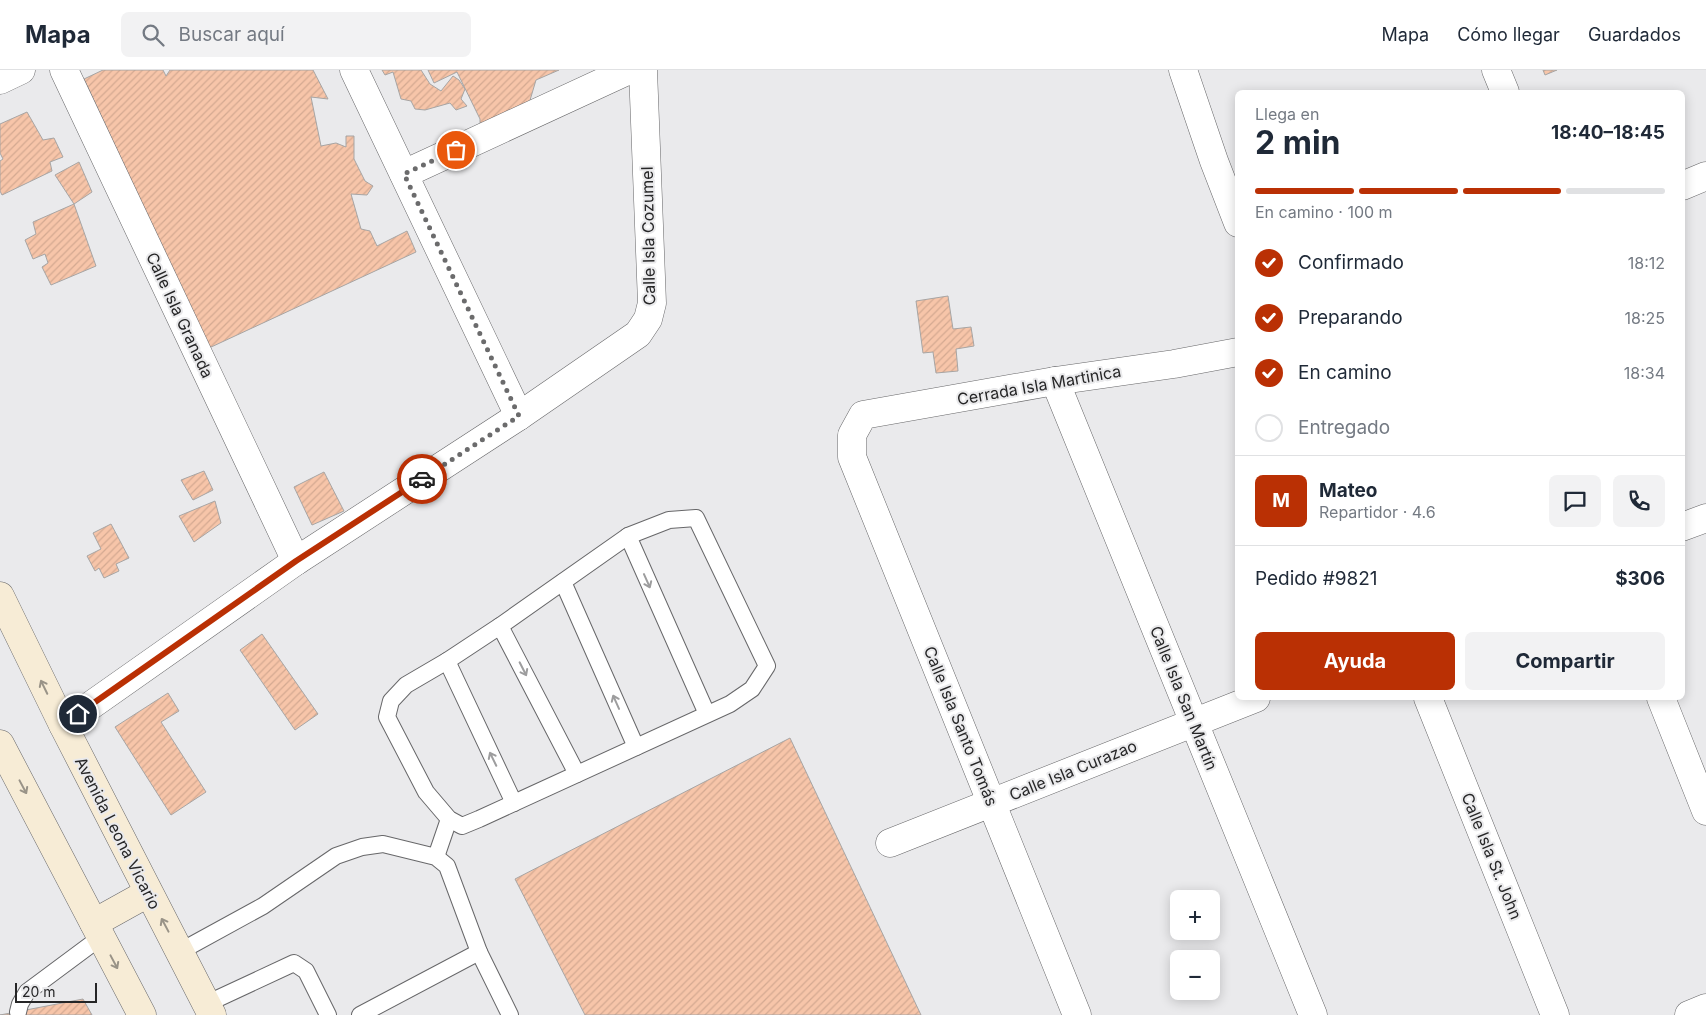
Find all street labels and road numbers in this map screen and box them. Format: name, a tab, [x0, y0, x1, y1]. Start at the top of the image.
street label: Calle Isla Cozumel	[637, 166, 659, 306]
street label: Calle Isla Granada	[142, 249, 218, 381]
street label: Cerrada Isla Martinica	[955, 361, 1123, 409]
street label: Calle Isla San Martín	[1146, 623, 1222, 773]
street label: Calle Isla Santo Tomás	[920, 643, 1002, 809]
street label: Calle Isla Curazao	[1006, 735, 1140, 805]
street label: Avenida Leona Vicario	[71, 753, 165, 913]
street label: Calle Isla St. John	[1458, 790, 1526, 922]

